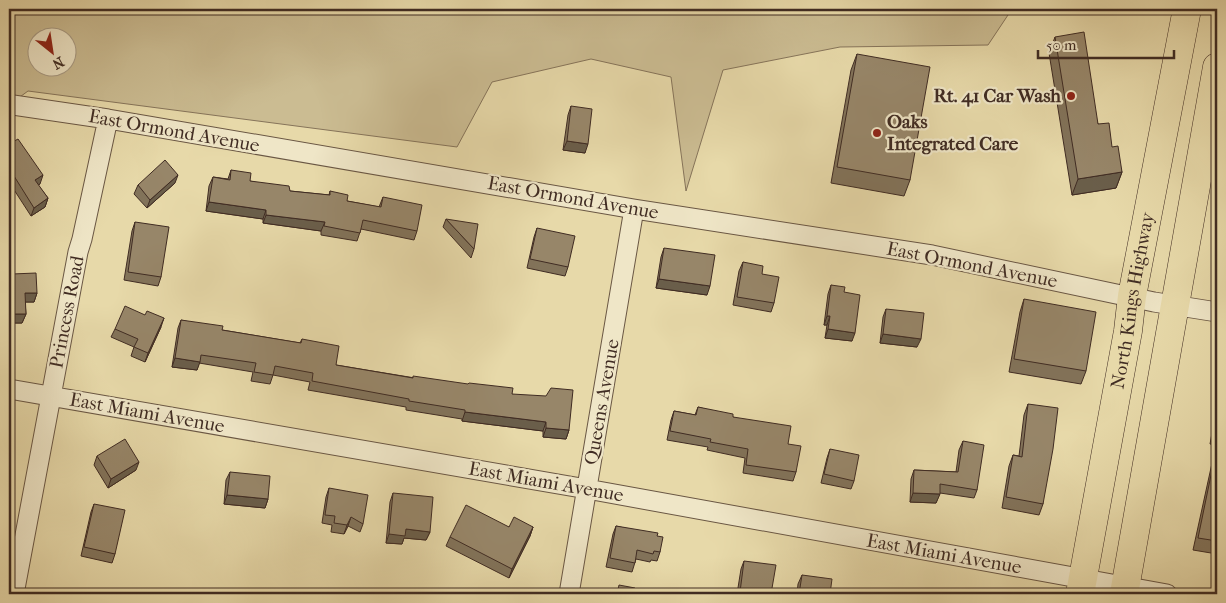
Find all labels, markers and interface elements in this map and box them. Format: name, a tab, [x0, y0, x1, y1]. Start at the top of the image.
north arrow	[28, 28, 78, 78]
scale bar	[1038, 28, 1175, 60]
text: 50 m	[1046, 36, 1077, 54]
text: N	[49, 53, 67, 73]
place label: Rt. 41 Car Wash	[933, 85, 1061, 107]
marker: Rt. 41 Car Wash	[1065, 90, 1077, 102]
street label: East Ormond Avenue	[87, 105, 261, 157]
place label: Oaks Integrated Care	[887, 111, 1019, 155]
marker: Oaks Integrated Care	[871, 127, 883, 139]
street label: East Ormond Avenue	[486, 172, 660, 224]
street label: North Kings Highway	[1107, 210, 1159, 391]
street label: East Ormond Avenue	[885, 238, 1059, 292]
street label: Princess Road	[45, 253, 89, 370]
street label: Queens Avenue	[580, 337, 624, 467]
street label: East Miami Avenue	[68, 389, 226, 437]
street label: East Miami Avenue	[467, 458, 625, 506]
street label: East Miami Avenue	[865, 530, 1023, 578]

